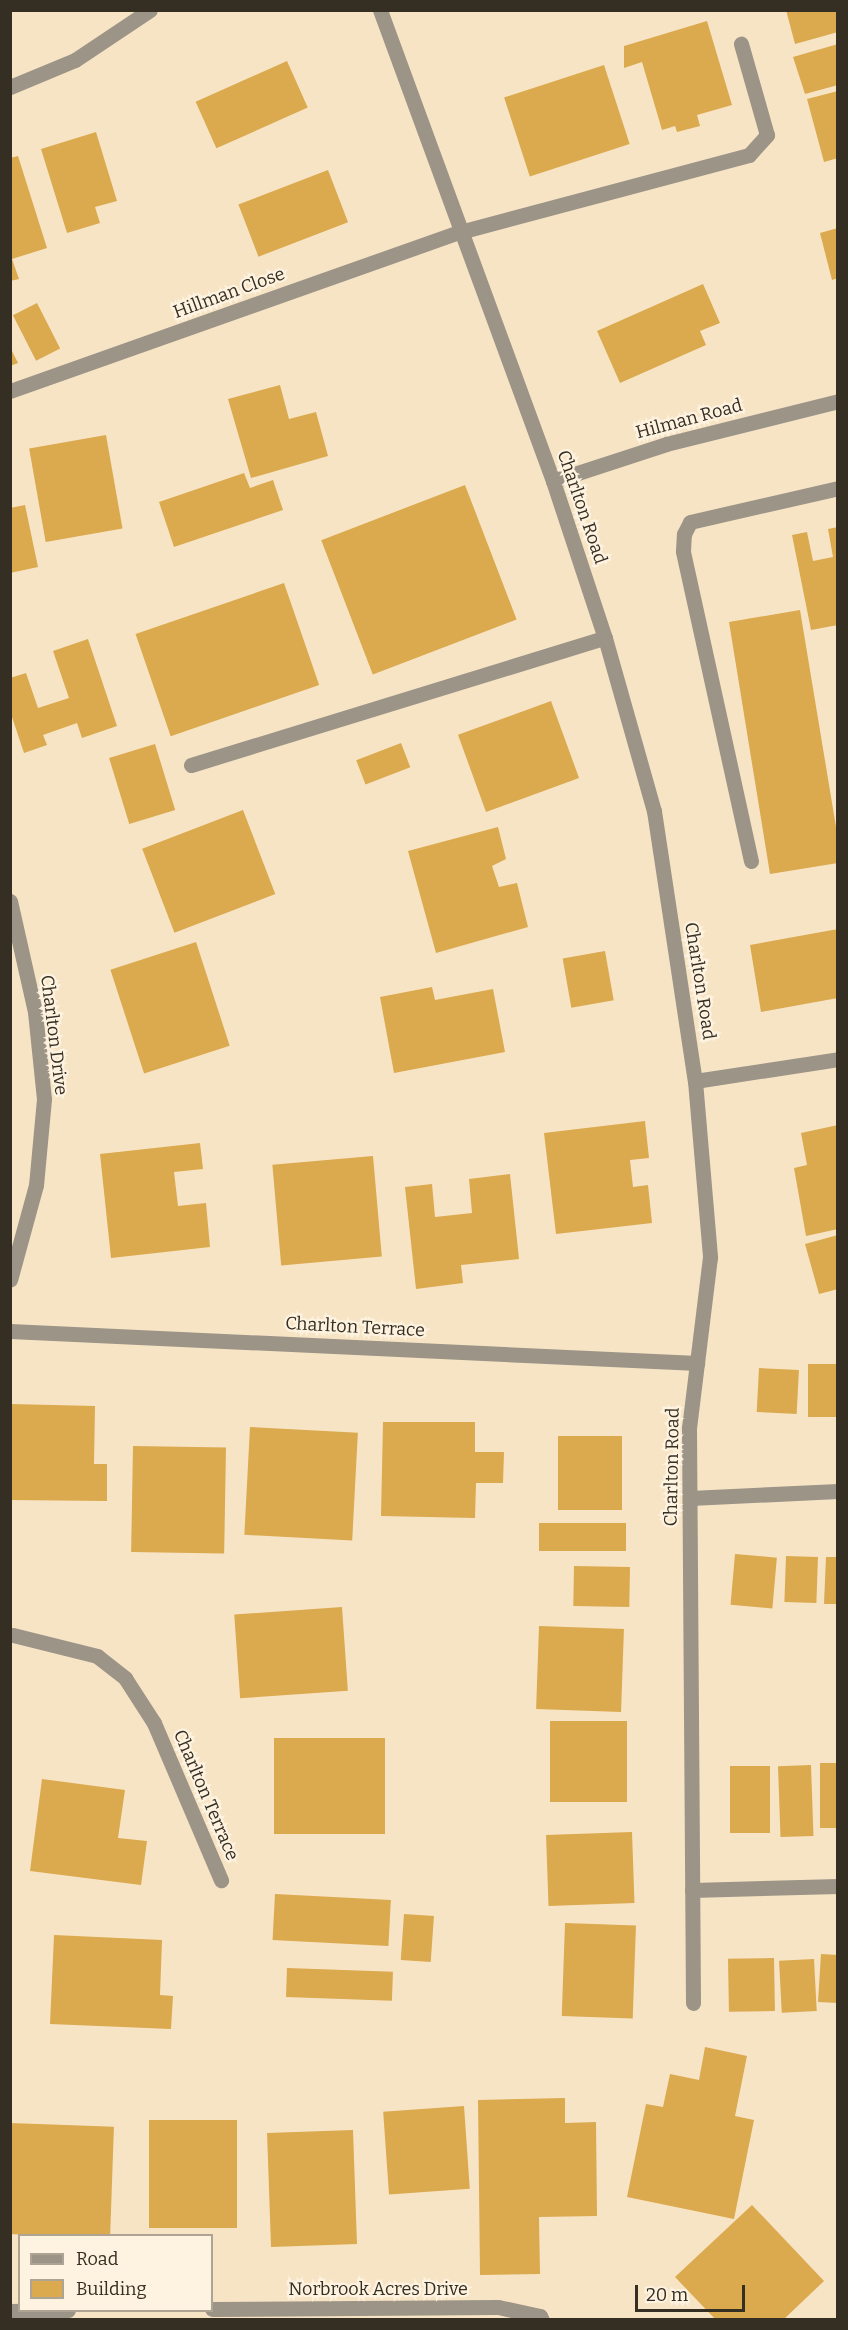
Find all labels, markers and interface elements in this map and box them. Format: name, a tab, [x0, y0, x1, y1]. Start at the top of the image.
street label: Hillman Close	[170, 263, 288, 323]
street label: Hilman Road	[633, 394, 745, 444]
street label: Charlton Road	[552, 447, 612, 567]
street label: Charlton Road	[680, 921, 720, 1041]
street label: Charlton Drive	[36, 974, 72, 1096]
street label: Charlton Terrace	[285, 1313, 425, 1341]
street label: Charlton Road	[660, 1407, 684, 1527]
street label: Charlton Terrace	[169, 1726, 243, 1864]
legend	[18, 2234, 213, 2312]
text: Road	[76, 2248, 118, 2270]
scale bar	[638, 2273, 748, 2311]
text: Building	[76, 2278, 147, 2300]
street label: Norbrook Acres Drive	[288, 2278, 468, 2300]
text: 20 m	[646, 2284, 688, 2306]

